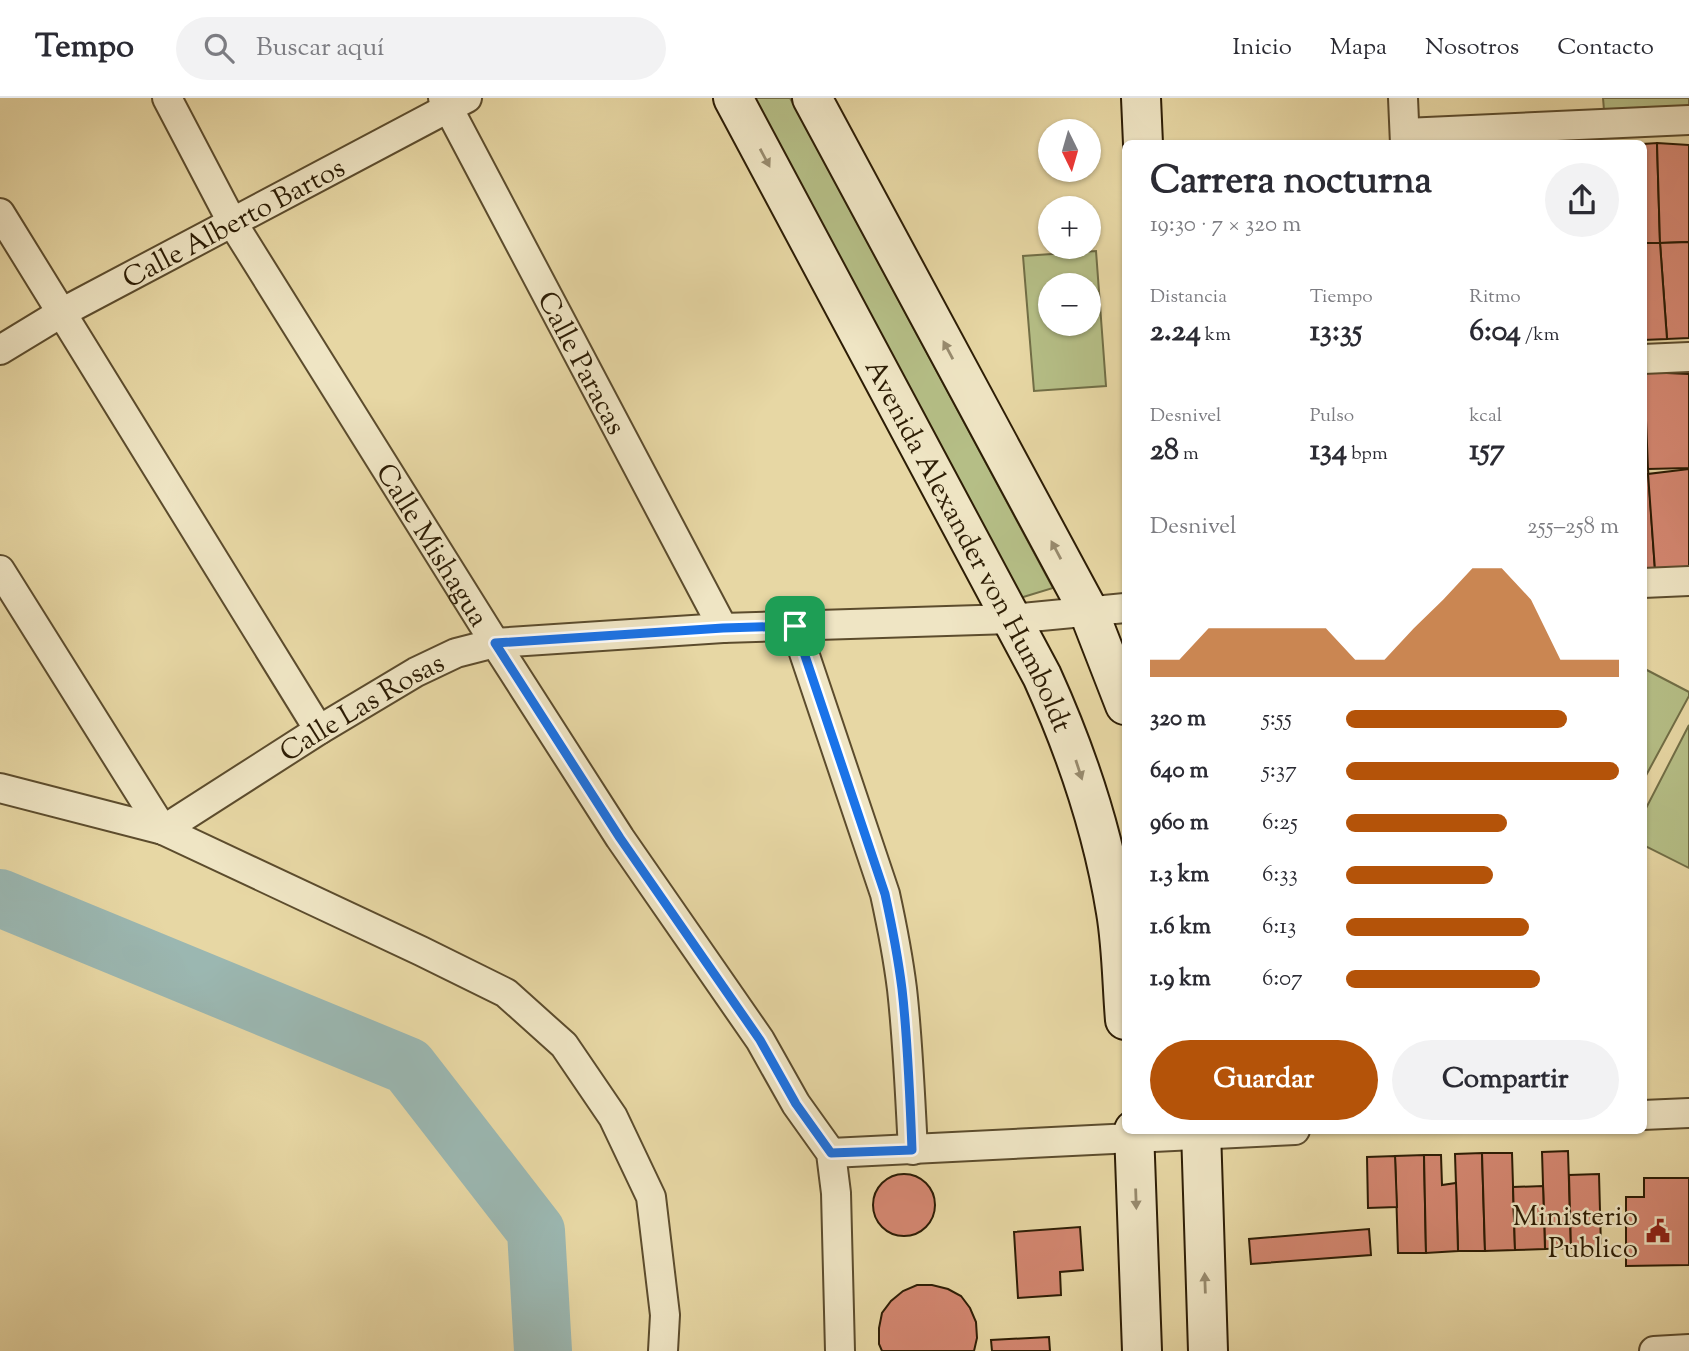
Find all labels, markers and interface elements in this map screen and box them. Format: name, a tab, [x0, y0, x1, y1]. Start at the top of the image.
search box	[176, 17, 666, 80]
text: Tempo	[35, 24, 134, 72]
icon: search	[200, 29, 238, 67]
text: Buscar aquí	[256, 30, 385, 67]
text: Inicio	[1232, 31, 1292, 65]
text: Mapa	[1330, 31, 1387, 65]
text: Nosotros	[1425, 31, 1519, 65]
text: Contacto	[1557, 31, 1654, 65]
north arrow	[1038, 119, 1101, 182]
map controls	[1038, 119, 1101, 336]
one-way arrow	[760, 148, 771, 168]
street label: Calle Alberto Bartos	[116, 149, 353, 300]
text: Carrera nocturna	[1150, 156, 1432, 210]
button: share	[1545, 163, 1619, 237]
button: +	[1038, 196, 1101, 259]
text: 19:30 · 7 × 320 m	[1150, 209, 1301, 242]
button: −	[1038, 273, 1101, 336]
text: Distancia	[1150, 284, 1227, 311]
text: Tiempo	[1310, 284, 1373, 311]
text: Ritmo	[1469, 284, 1521, 311]
street label: Calle Paracas	[526, 285, 634, 443]
text: 2.24	[1150, 311, 1201, 354]
text: 13:35	[1310, 311, 1362, 354]
text: 6:04	[1469, 311, 1521, 354]
text: km	[1201, 322, 1231, 349]
text: /km	[1521, 322, 1559, 349]
one-way arrow	[942, 340, 954, 359]
street label: Avenida Alexander von Humboldt	[853, 353, 1081, 739]
text: Desnivel	[1150, 403, 1221, 430]
text: Pulso	[1310, 403, 1354, 430]
text: kcal	[1469, 403, 1502, 430]
text: 28	[1150, 430, 1179, 473]
text: 134	[1310, 430, 1347, 473]
text: 157	[1469, 430, 1505, 473]
text: m	[1179, 441, 1199, 468]
text: bpm	[1347, 441, 1388, 468]
street label: Calle Mishagua	[365, 456, 497, 635]
text: Desnivel	[1150, 511, 1236, 544]
text: 255–258 m	[1527, 511, 1619, 544]
one-way arrow	[1050, 540, 1062, 560]
pin	[765, 596, 825, 656]
icon: arrive	[776, 607, 814, 645]
street label: Calle Las Rosas	[273, 644, 452, 773]
text: 320 m	[1150, 703, 1206, 736]
text: 5:55	[1262, 703, 1292, 736]
text: 640 m	[1150, 755, 1208, 788]
text: 5:37	[1262, 755, 1297, 788]
one-way arrow	[1074, 760, 1084, 781]
text: 960 m	[1150, 807, 1209, 840]
text: 6:25	[1262, 807, 1298, 840]
text: 1.3 km	[1150, 859, 1209, 892]
text: 6:33	[1262, 859, 1298, 892]
text: 1.6 km	[1150, 911, 1211, 944]
text: 6:13	[1262, 911, 1296, 944]
text: 1.9 km	[1150, 963, 1211, 996]
text: 6:07	[1262, 963, 1303, 996]
button: Guardar	[1150, 1040, 1378, 1120]
button: Compartir	[1392, 1040, 1619, 1120]
one-way arrow	[1131, 1188, 1142, 1210]
place label: Ministerio Publico	[1513, 1198, 1638, 1270]
public building icon: Ministerio Publico	[1644, 1217, 1672, 1245]
one-way arrow	[1200, 1272, 1211, 1294]

